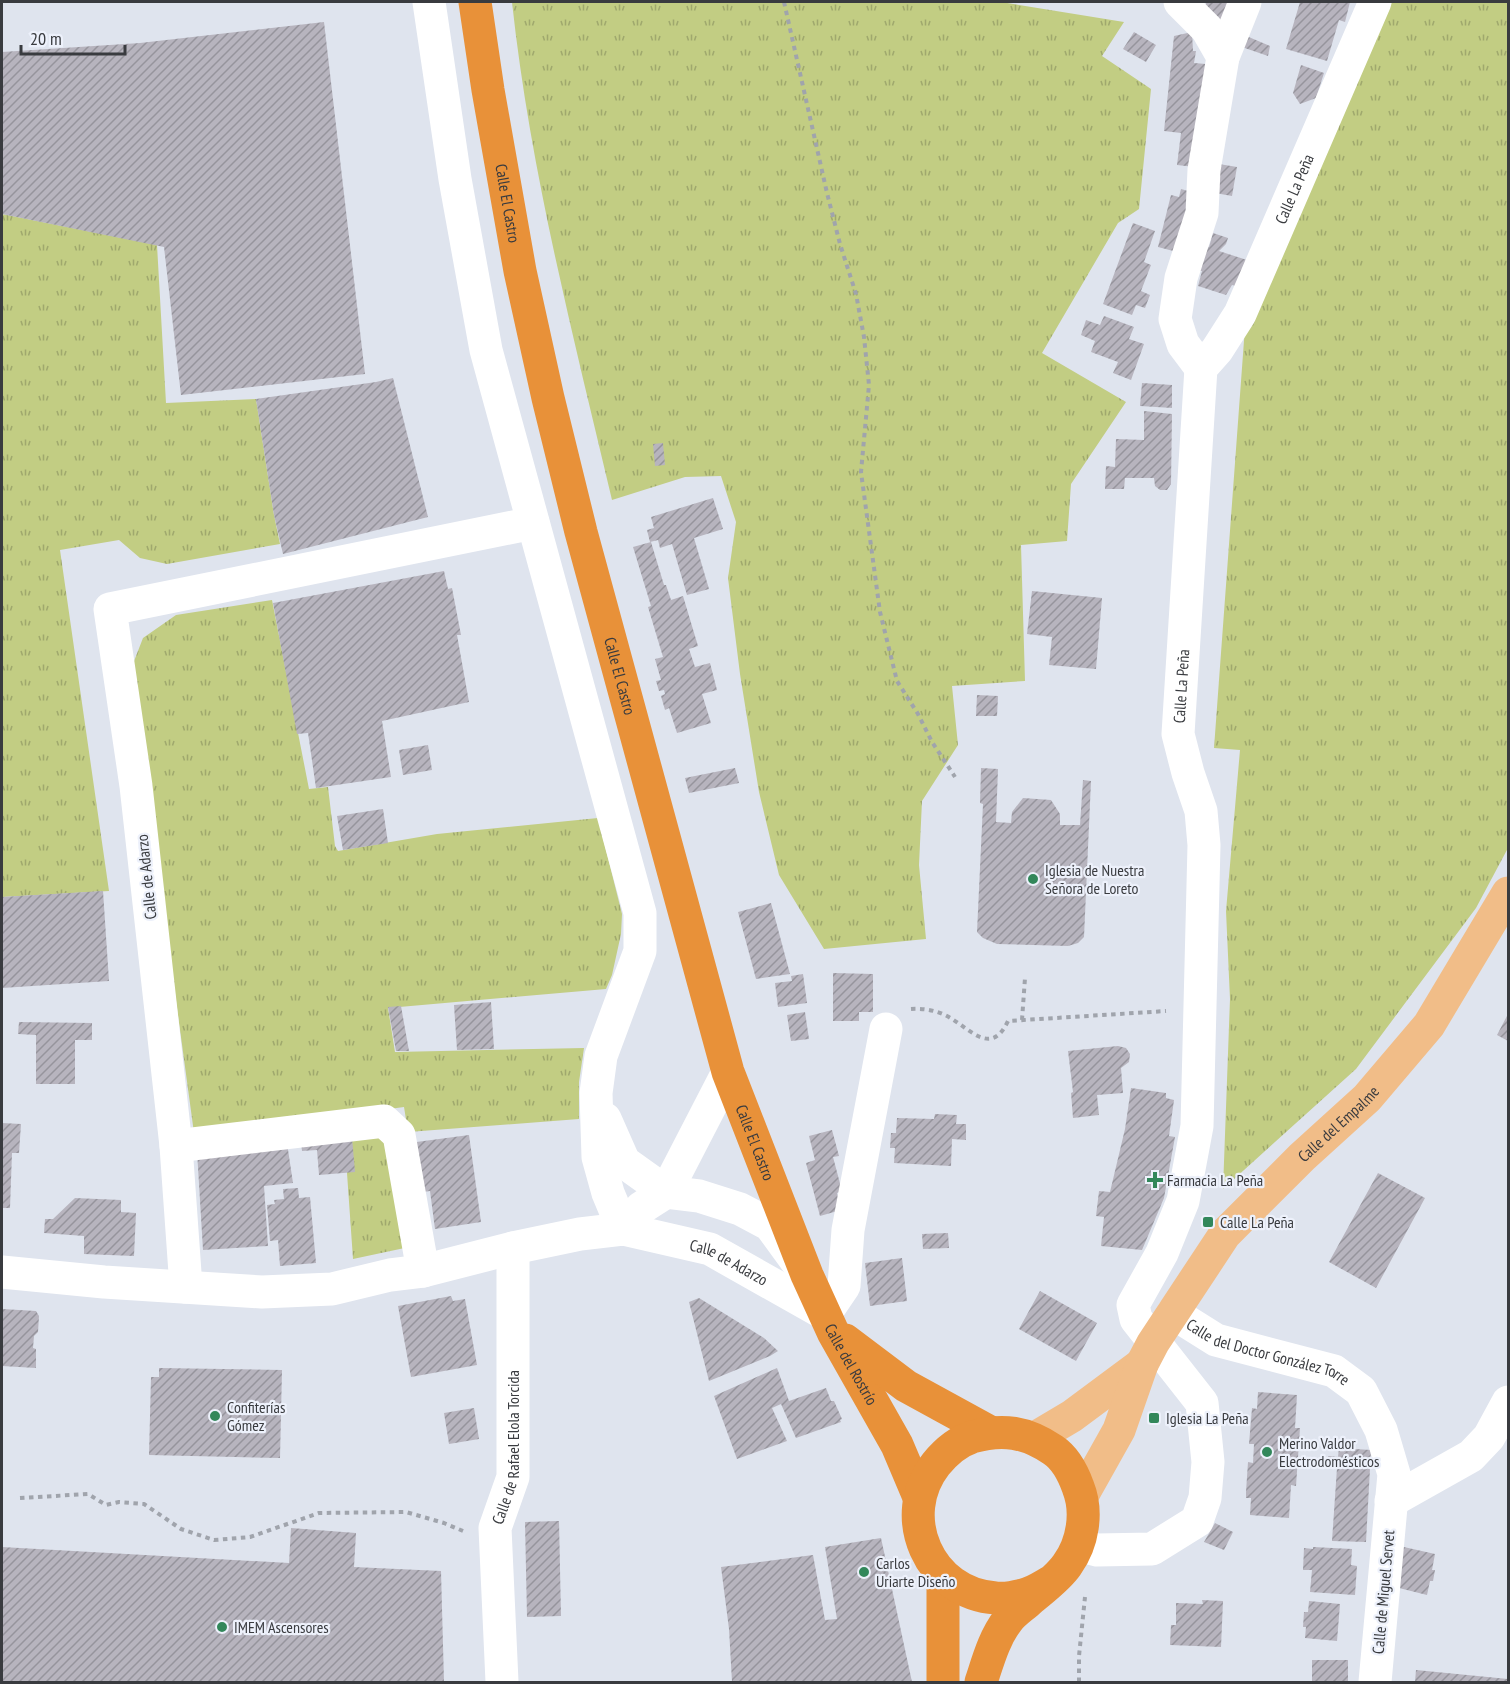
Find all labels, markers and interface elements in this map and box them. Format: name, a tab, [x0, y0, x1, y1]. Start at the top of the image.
scale bar	[21, 18, 124, 56]
text: 20 m	[30, 27, 62, 50]
street label: Calle La Peña	[1270, 151, 1318, 227]
street label: Calle El Castro	[491, 162, 525, 244]
street label: Calle El Castro	[600, 635, 640, 717]
street label: Calle La Peña	[1169, 649, 1193, 724]
street label: Calle de Adarzo	[132, 833, 160, 920]
place label: Iglesia de Nuestra Señora de Loreto	[1045, 860, 1144, 898]
marker: Iglesia de Nuestra Señora de Loreto	[1026, 872, 1040, 886]
street label: Calle del Empalme	[1294, 1082, 1383, 1166]
street label: Calle El Castro	[732, 1102, 779, 1183]
place label: Farmacia La Peña	[1167, 1170, 1263, 1190]
marker: Farmacia La Peña	[1148, 1173, 1162, 1187]
place label: Calle La Peña	[1220, 1212, 1294, 1232]
marker: Calle La Peña	[1201, 1215, 1215, 1229]
street label: Calle de Adarzo	[688, 1235, 772, 1290]
street label: Calle del Doctor González Torre	[1183, 1314, 1354, 1389]
street label: Calle del Rostrío	[821, 1320, 882, 1409]
street label: Calle de Rafael Elola Torcida	[487, 1370, 523, 1527]
place label: Confiterías Gómez	[227, 1397, 285, 1435]
place label: Iglesia La Peña	[1166, 1408, 1249, 1428]
marker: Confiterías Gómez	[208, 1409, 222, 1423]
marker: Iglesia La Peña	[1147, 1411, 1161, 1425]
place label: Merino Valdor Electrodomésticos	[1279, 1433, 1379, 1471]
marker: Merino Valdor Electrodomésticos	[1260, 1445, 1274, 1459]
street label: Calle de Miguel Servet	[1368, 1529, 1398, 1655]
place label: Carlos Uriarte Diseño	[876, 1553, 956, 1591]
marker: Carlos Uriarte Diseño	[857, 1565, 871, 1579]
place label: IMEM Ascensores	[234, 1617, 329, 1637]
marker: IMEM Ascensores	[215, 1620, 229, 1634]

